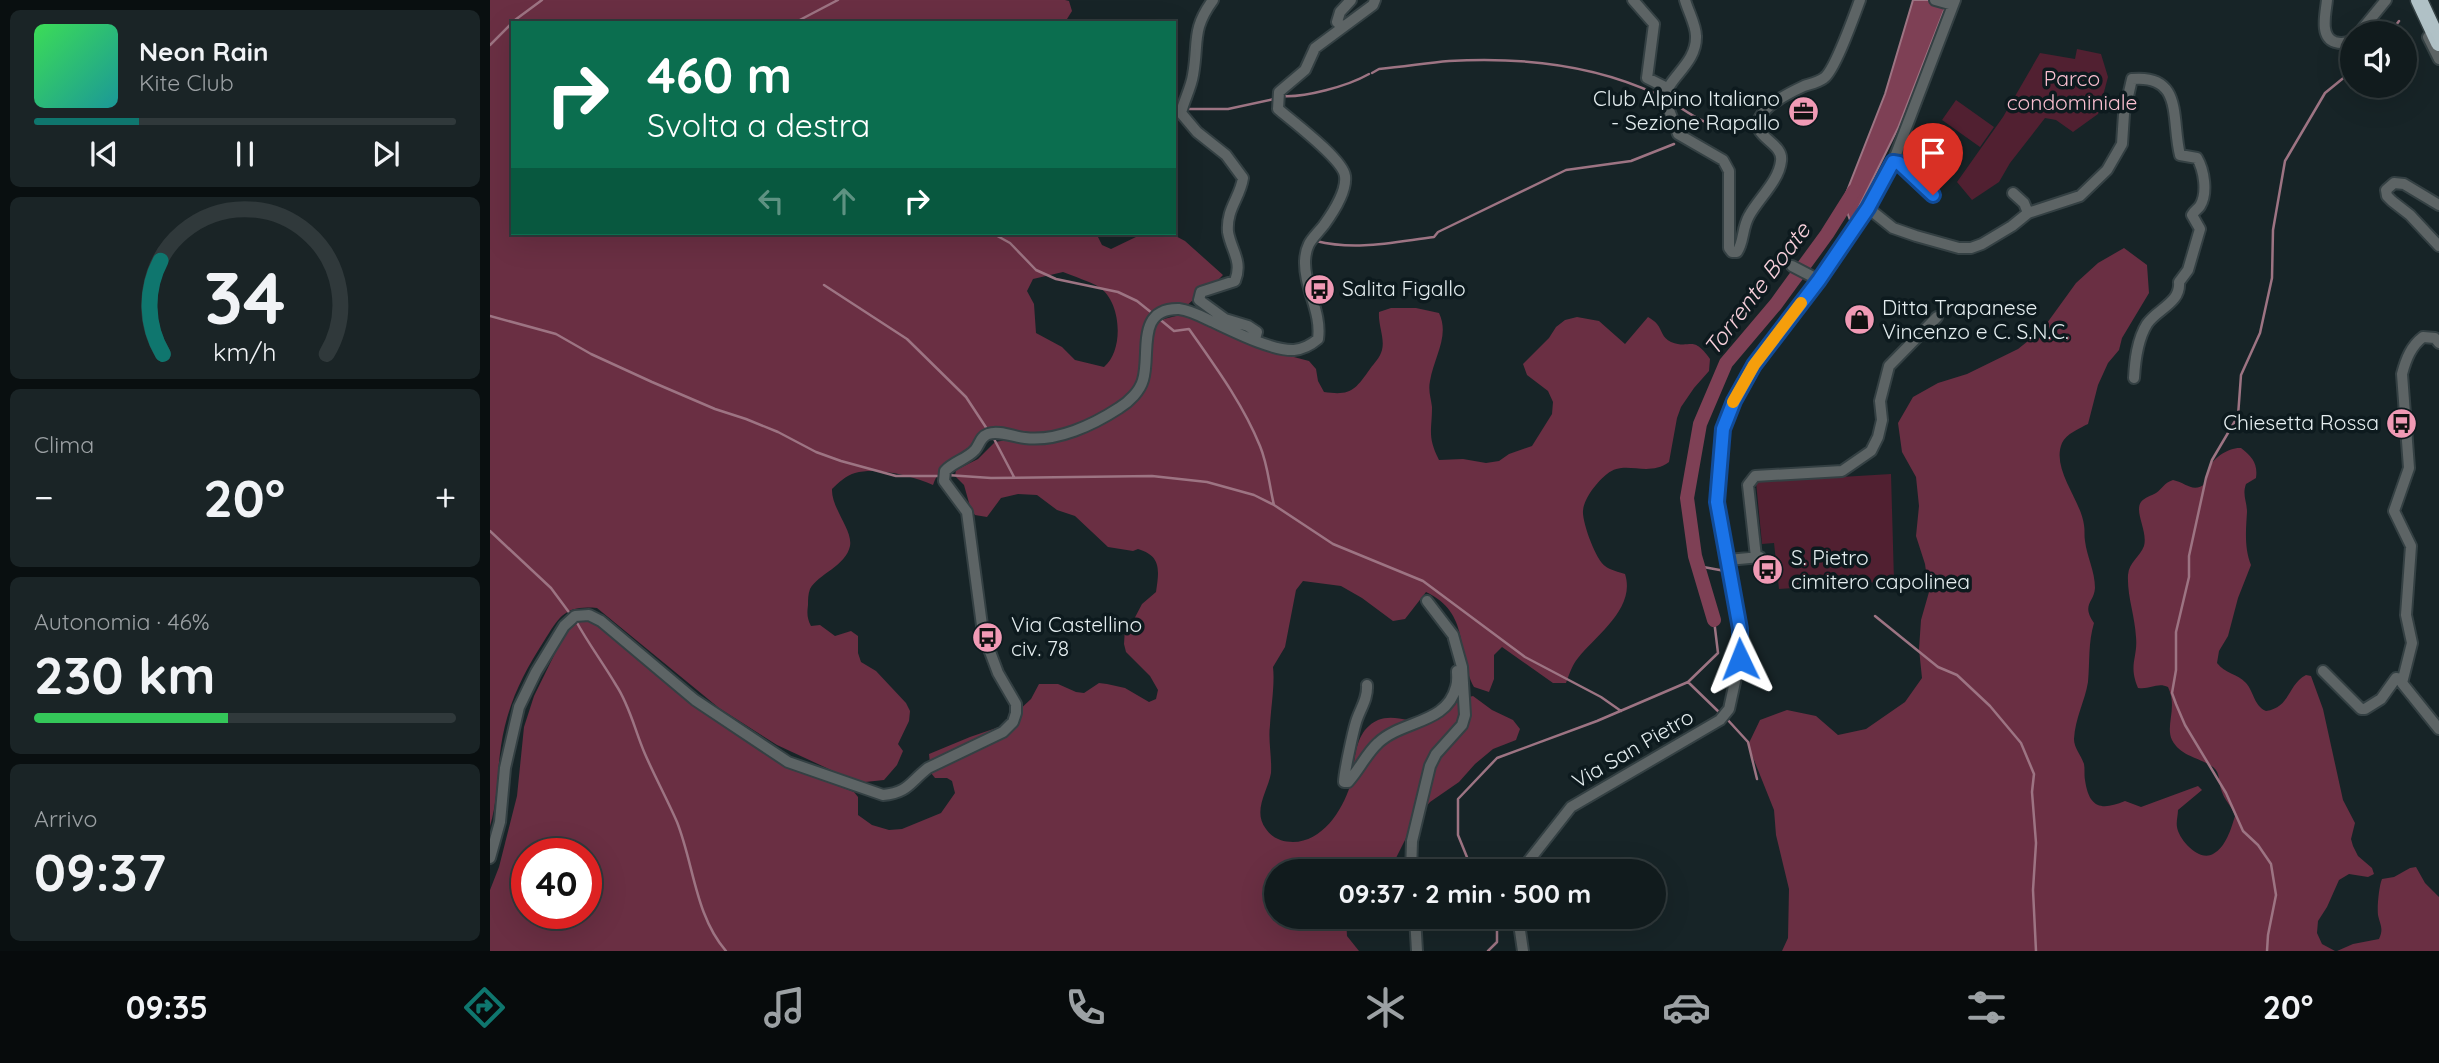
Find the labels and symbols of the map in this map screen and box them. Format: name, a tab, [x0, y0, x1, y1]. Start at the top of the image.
park label: Parco condominiale	[2007, 65, 2137, 115]
place label: Club Alpino Italiano - Sezione Rapallo	[1593, 85, 1780, 135]
office icon: Club Alpino Italiano - Sezione Rapallo	[1786, 94, 1820, 128]
pin	[1903, 123, 1963, 195]
water label: Torrente Boate	[1697, 216, 1817, 361]
bus stop icon: Salita Figallo	[1302, 272, 1336, 306]
place label: Salita Figallo	[1342, 275, 1466, 301]
place label: Ditta Trapanese Vincenzo e C. S.N.C.	[1882, 294, 2069, 344]
shop icon: Ditta Trapanese Vincenzo e C. S.N.C.	[1842, 303, 1876, 337]
bus stop icon: Chiesetta Rossa	[2385, 406, 2419, 440]
place label: Chiesetta Rossa	[2223, 409, 2379, 435]
place label: S. Pietro cimitero capolinea	[1791, 544, 1970, 594]
bus stop icon: S. Pietro cimitero capolinea	[1751, 553, 1785, 587]
place label: Via Castellino civ. 78	[1011, 611, 1142, 661]
bus stop icon: Via Castellino civ. 78	[971, 620, 1005, 654]
position arrow	[1703, 622, 1777, 696]
street label: Via San Pietro	[1567, 703, 1698, 793]
speed limit sign: 40	[511, 838, 602, 929]

